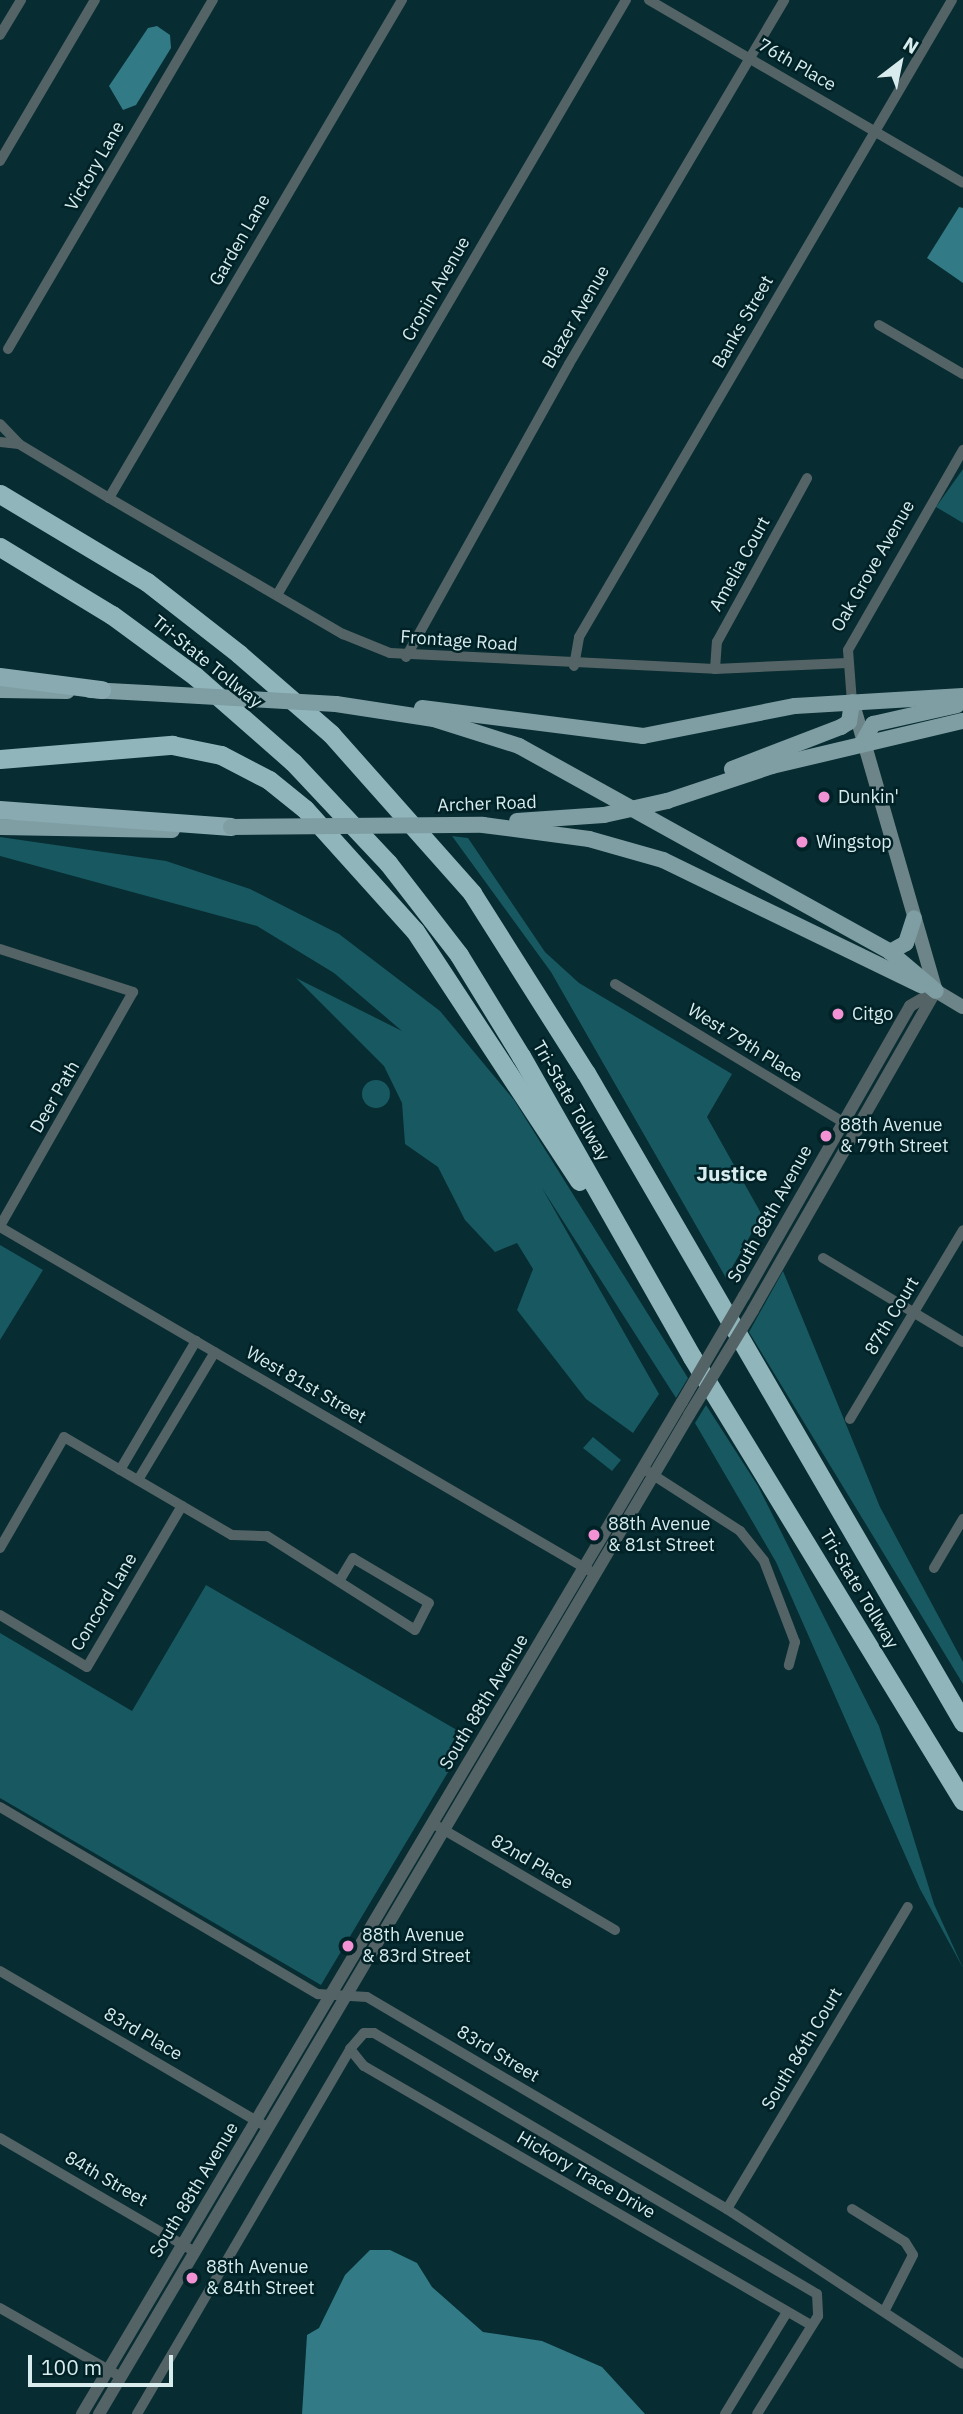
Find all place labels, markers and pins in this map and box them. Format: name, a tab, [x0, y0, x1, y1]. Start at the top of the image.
place label: Dunkin'	[838, 786, 899, 808]
marker: Dunkin'	[816, 789, 832, 805]
place label: Wingstop	[816, 831, 892, 853]
marker: Wingstop	[794, 834, 810, 850]
place label: Citgo	[852, 1003, 893, 1025]
marker: Citgo	[830, 1006, 846, 1022]
place label: 88th Avenue & 79th Street	[840, 1115, 949, 1158]
marker: 88th Avenue & 79th Street	[818, 1128, 834, 1144]
place label: 88th Avenue & 81st Street	[608, 1514, 715, 1556]
marker: 88th Avenue & 81st Street	[586, 1527, 602, 1543]
place label: 88th Avenue & 83rd Street	[362, 1925, 471, 1968]
marker: 88th Avenue & 83rd Street	[340, 1938, 356, 1954]
place label: 88th Avenue & 84th Street	[206, 2257, 315, 2300]
marker: 88th Avenue & 84th Street	[184, 2270, 200, 2286]

